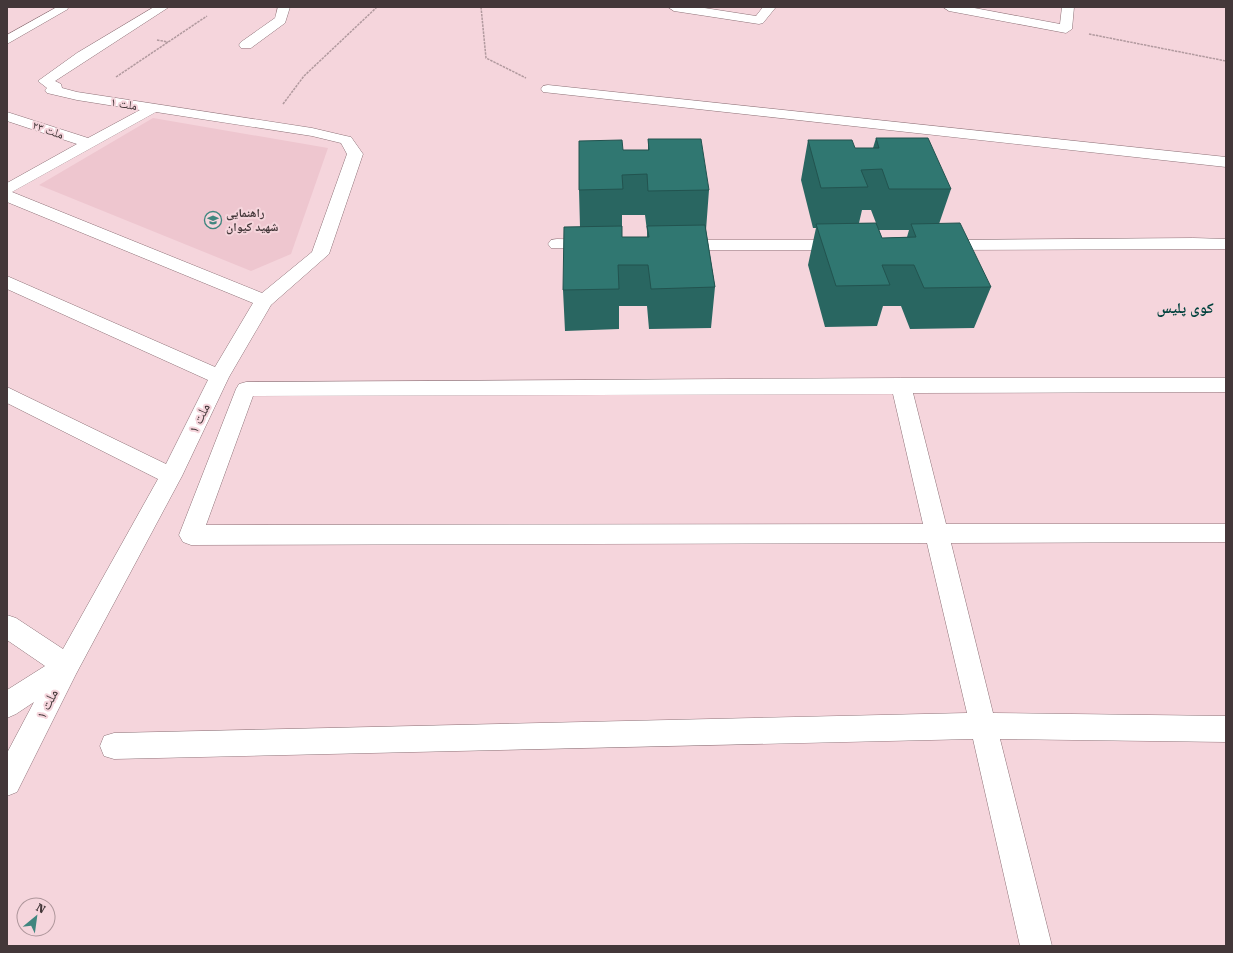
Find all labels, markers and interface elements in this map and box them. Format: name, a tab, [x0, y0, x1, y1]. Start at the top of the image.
street label: ملت ۱	[110, 95, 138, 113]
street label: ملت ۲۳	[31, 118, 65, 142]
place label: راهنمایی شهید کیوان	[226, 206, 279, 235]
school or university icon: راهنمایی شهید کیوان	[203, 210, 223, 230]
district label: کوی پلیس	[1156, 299, 1214, 317]
street label: ملت ۱	[185, 401, 213, 435]
street label: ملت ۱	[33, 687, 61, 721]
north arrow	[16, 897, 56, 937]
text: N	[34, 901, 48, 917]

